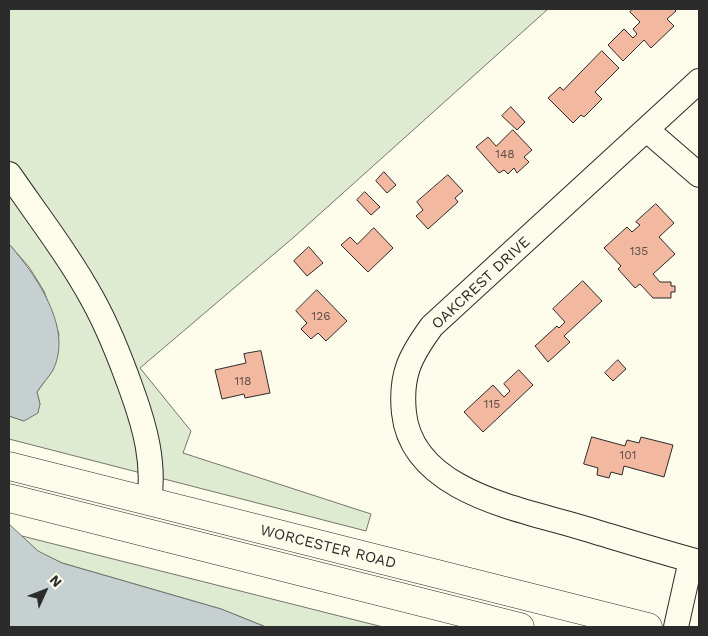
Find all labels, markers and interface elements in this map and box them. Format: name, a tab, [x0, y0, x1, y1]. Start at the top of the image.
house number: 148	[495, 147, 515, 161]
street label: OAKCREST DRIVE	[428, 233, 534, 333]
house number: 135	[630, 244, 648, 258]
house number: 126	[312, 309, 330, 323]
house number: 118	[235, 374, 251, 388]
house number: 115	[484, 397, 500, 411]
house number: 101	[620, 448, 636, 462]
street label: WORCESTER ROAD	[258, 521, 398, 573]
north arrow	[20, 566, 70, 616]
text: N	[47, 572, 65, 590]

